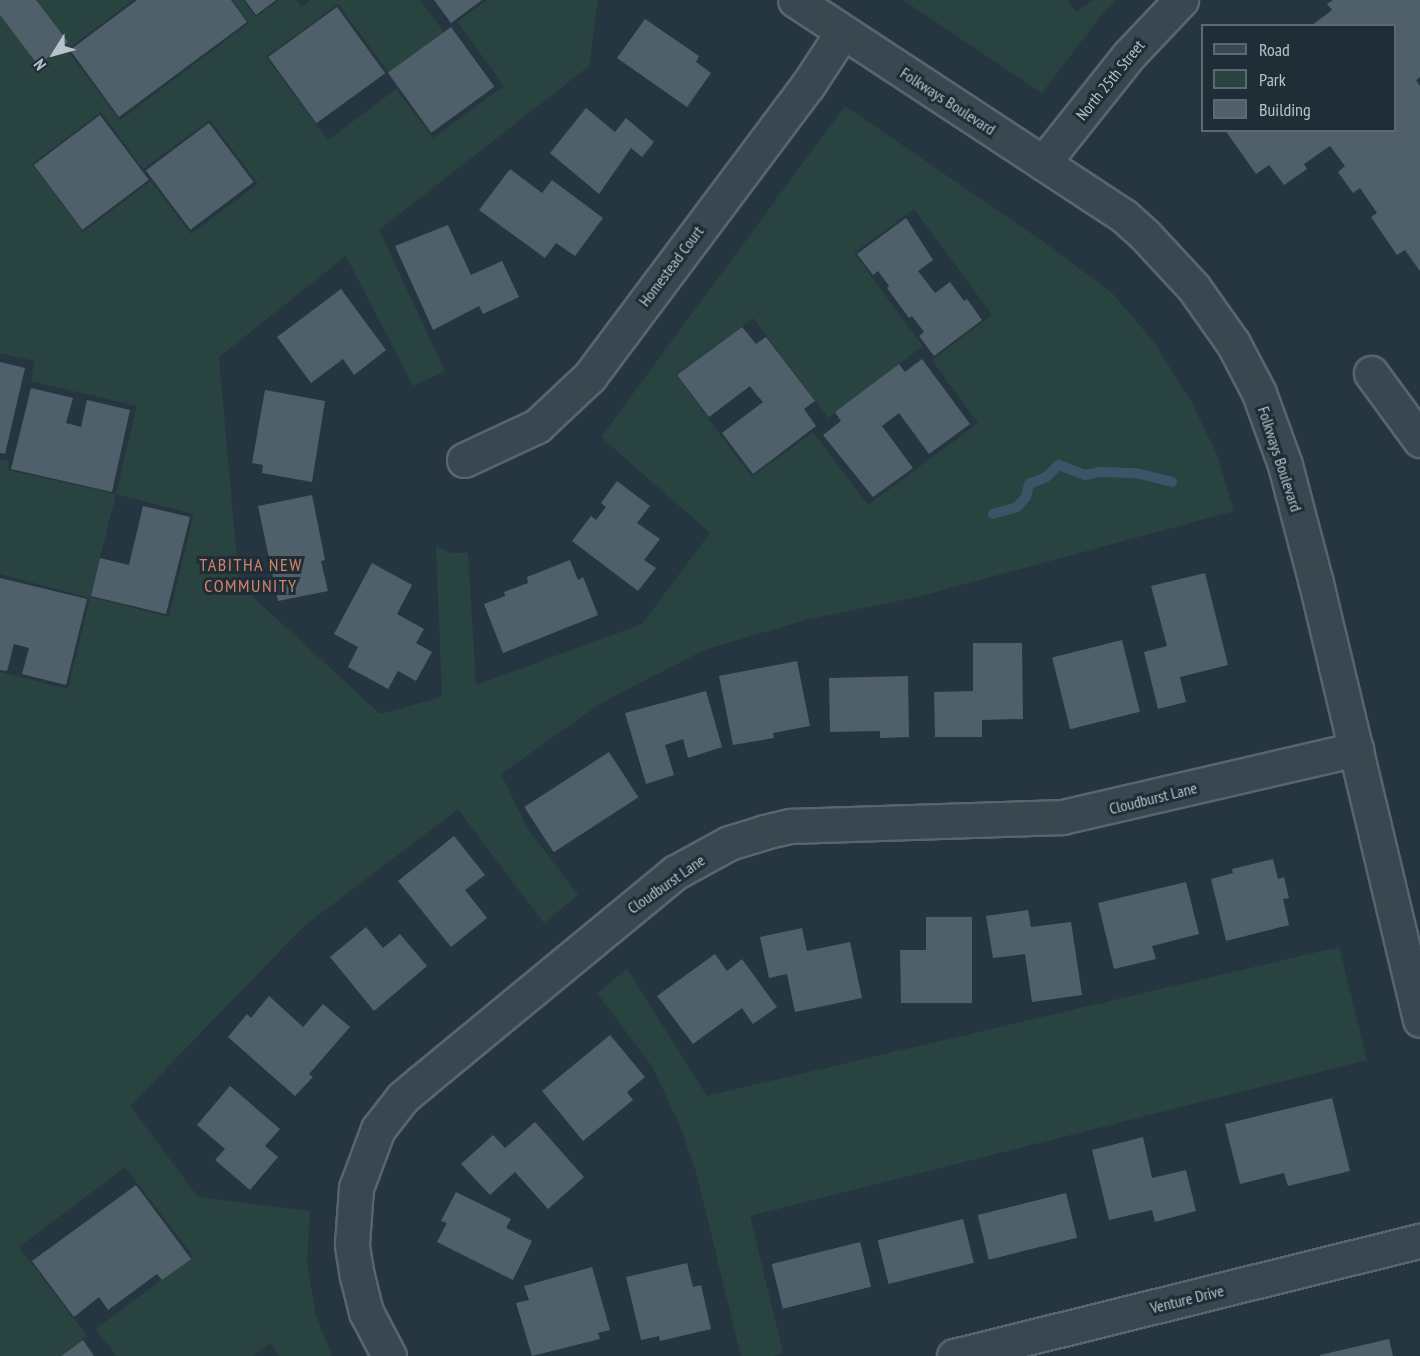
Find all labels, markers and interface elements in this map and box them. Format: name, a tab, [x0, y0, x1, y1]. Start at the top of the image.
north arrow	[24, 24, 84, 84]
legend	[1201, 24, 1396, 132]
street label: North 25th Street	[1072, 36, 1148, 124]
text: Road	[1259, 38, 1290, 61]
text: N	[29, 55, 50, 74]
street label: Folkways Boulevard	[897, 63, 999, 139]
text: Park	[1259, 68, 1286, 91]
text: Building	[1259, 98, 1311, 121]
street label: Homestead Court	[635, 222, 707, 310]
street label: Folkways Boulevard	[1254, 404, 1306, 514]
district label: TABITHA NEW COMMUNITY	[199, 555, 303, 598]
street label: Cloudburst Lane	[1107, 778, 1199, 818]
street label: Cloudburst Lane	[624, 850, 708, 918]
street label: Venture Drive	[1148, 1281, 1226, 1317]

